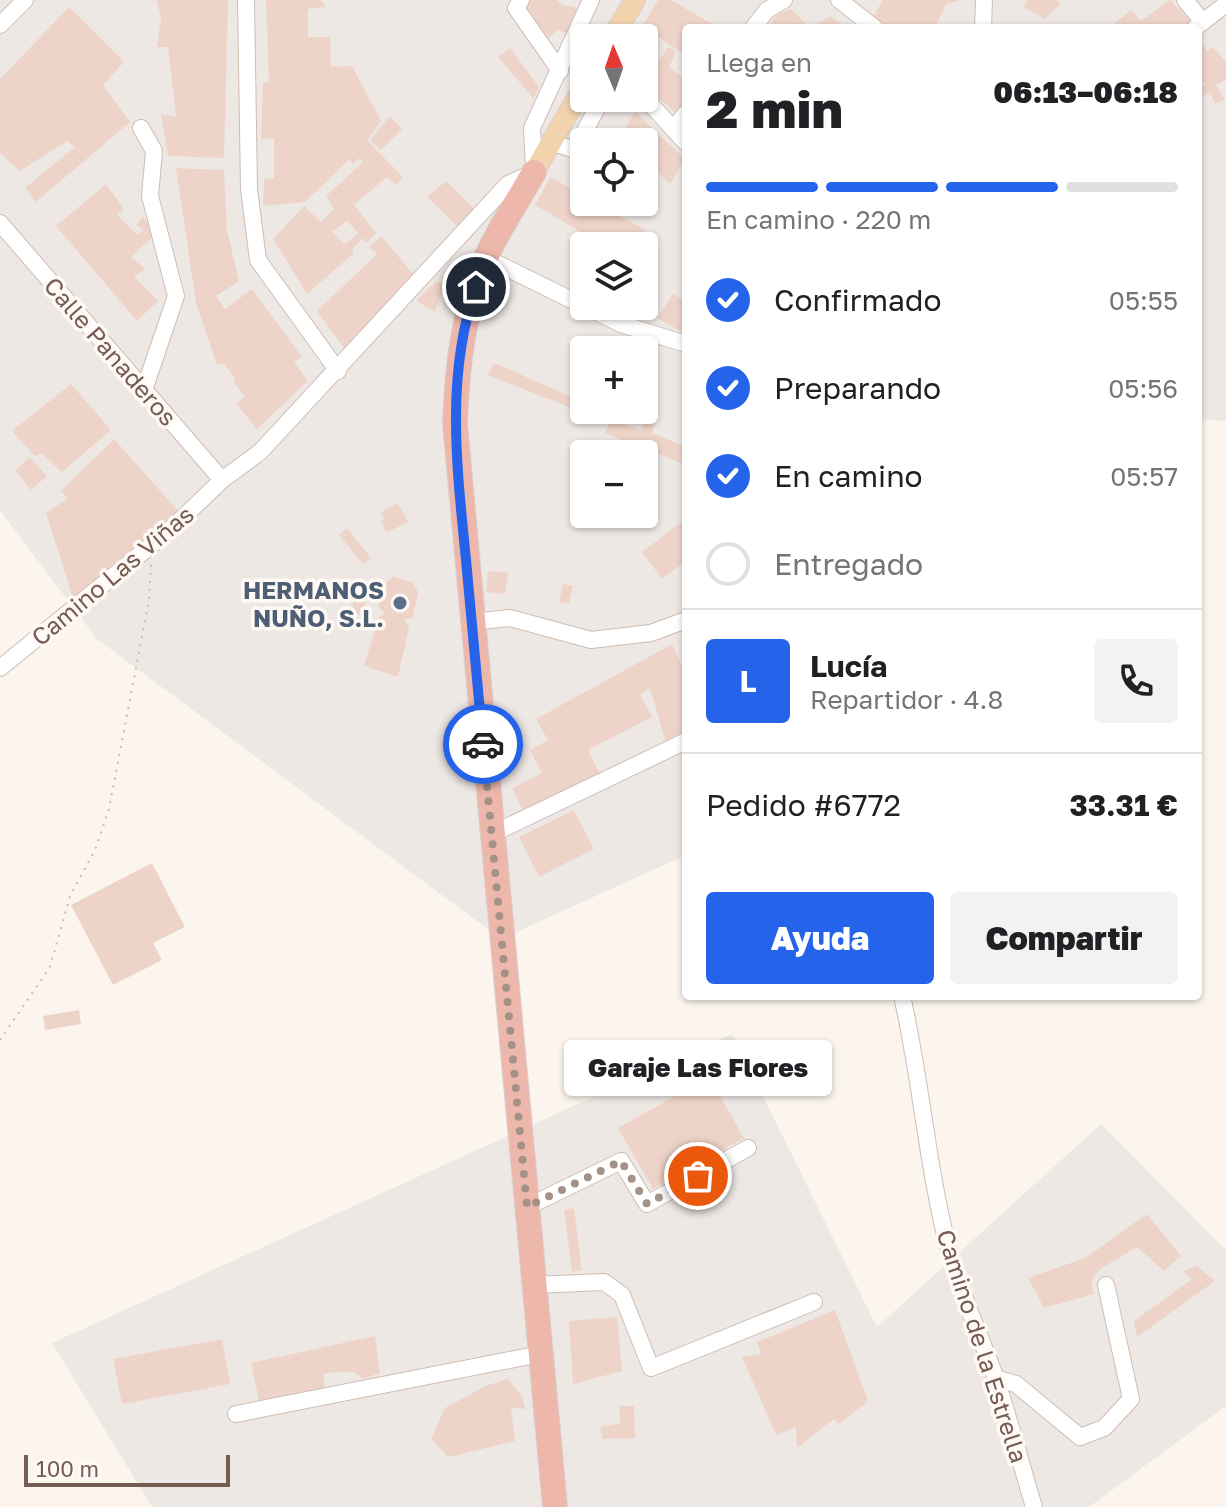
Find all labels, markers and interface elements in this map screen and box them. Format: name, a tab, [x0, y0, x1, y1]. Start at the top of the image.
north arrow	[570, 24, 658, 112]
map controls	[570, 24, 658, 528]
text: Llega en	[706, 47, 812, 78]
text: 06:13–06:18	[993, 74, 1178, 110]
text: 2 min	[706, 77, 843, 139]
button: locate	[570, 128, 658, 216]
text: En camino · 220 m	[706, 204, 931, 235]
button: layers	[570, 232, 658, 320]
pin	[442, 253, 510, 321]
icon: home	[454, 265, 498, 309]
street label: Calle Panaderos	[39, 271, 183, 431]
icon: check	[706, 278, 750, 322]
text: Confirmado	[774, 282, 942, 318]
text: 05:55	[1109, 285, 1178, 316]
button: +	[570, 336, 658, 424]
icon: check	[706, 366, 750, 410]
text: Preparando	[774, 370, 941, 406]
text: 05:56	[1108, 373, 1178, 404]
button: −	[570, 440, 658, 528]
icon: check	[706, 454, 750, 498]
text: En camino	[774, 458, 923, 494]
text: 05:57	[1110, 461, 1178, 492]
street label: Camino Las Viñas	[25, 499, 199, 651]
text: Entregado	[774, 546, 923, 582]
place label: HERMANOS NUÑO, S.L.	[243, 575, 384, 632]
marker: HERMANOS NUÑO, S.L.	[391, 594, 409, 612]
button: phone	[1094, 639, 1178, 723]
text: Lucía	[810, 648, 888, 684]
text: L	[739, 663, 757, 699]
text: Repartidor · 4.8	[810, 684, 1003, 715]
courier	[443, 704, 523, 784]
icon: car	[461, 722, 505, 766]
text: Pedido #6772	[706, 787, 901, 823]
text: 33.31 €	[1069, 787, 1178, 823]
button: Ayuda	[706, 892, 934, 984]
button: Compartir	[950, 892, 1178, 984]
callout: Garaje Las Flores	[564, 1040, 832, 1096]
text: Garaje Las Flores	[588, 1052, 808, 1083]
pin	[664, 1142, 732, 1210]
icon: bag	[676, 1154, 720, 1198]
street label: Camino de la Estrella	[932, 1226, 1034, 1466]
scale bar	[24, 1451, 230, 1487]
text: 100 m	[36, 1455, 99, 1482]

